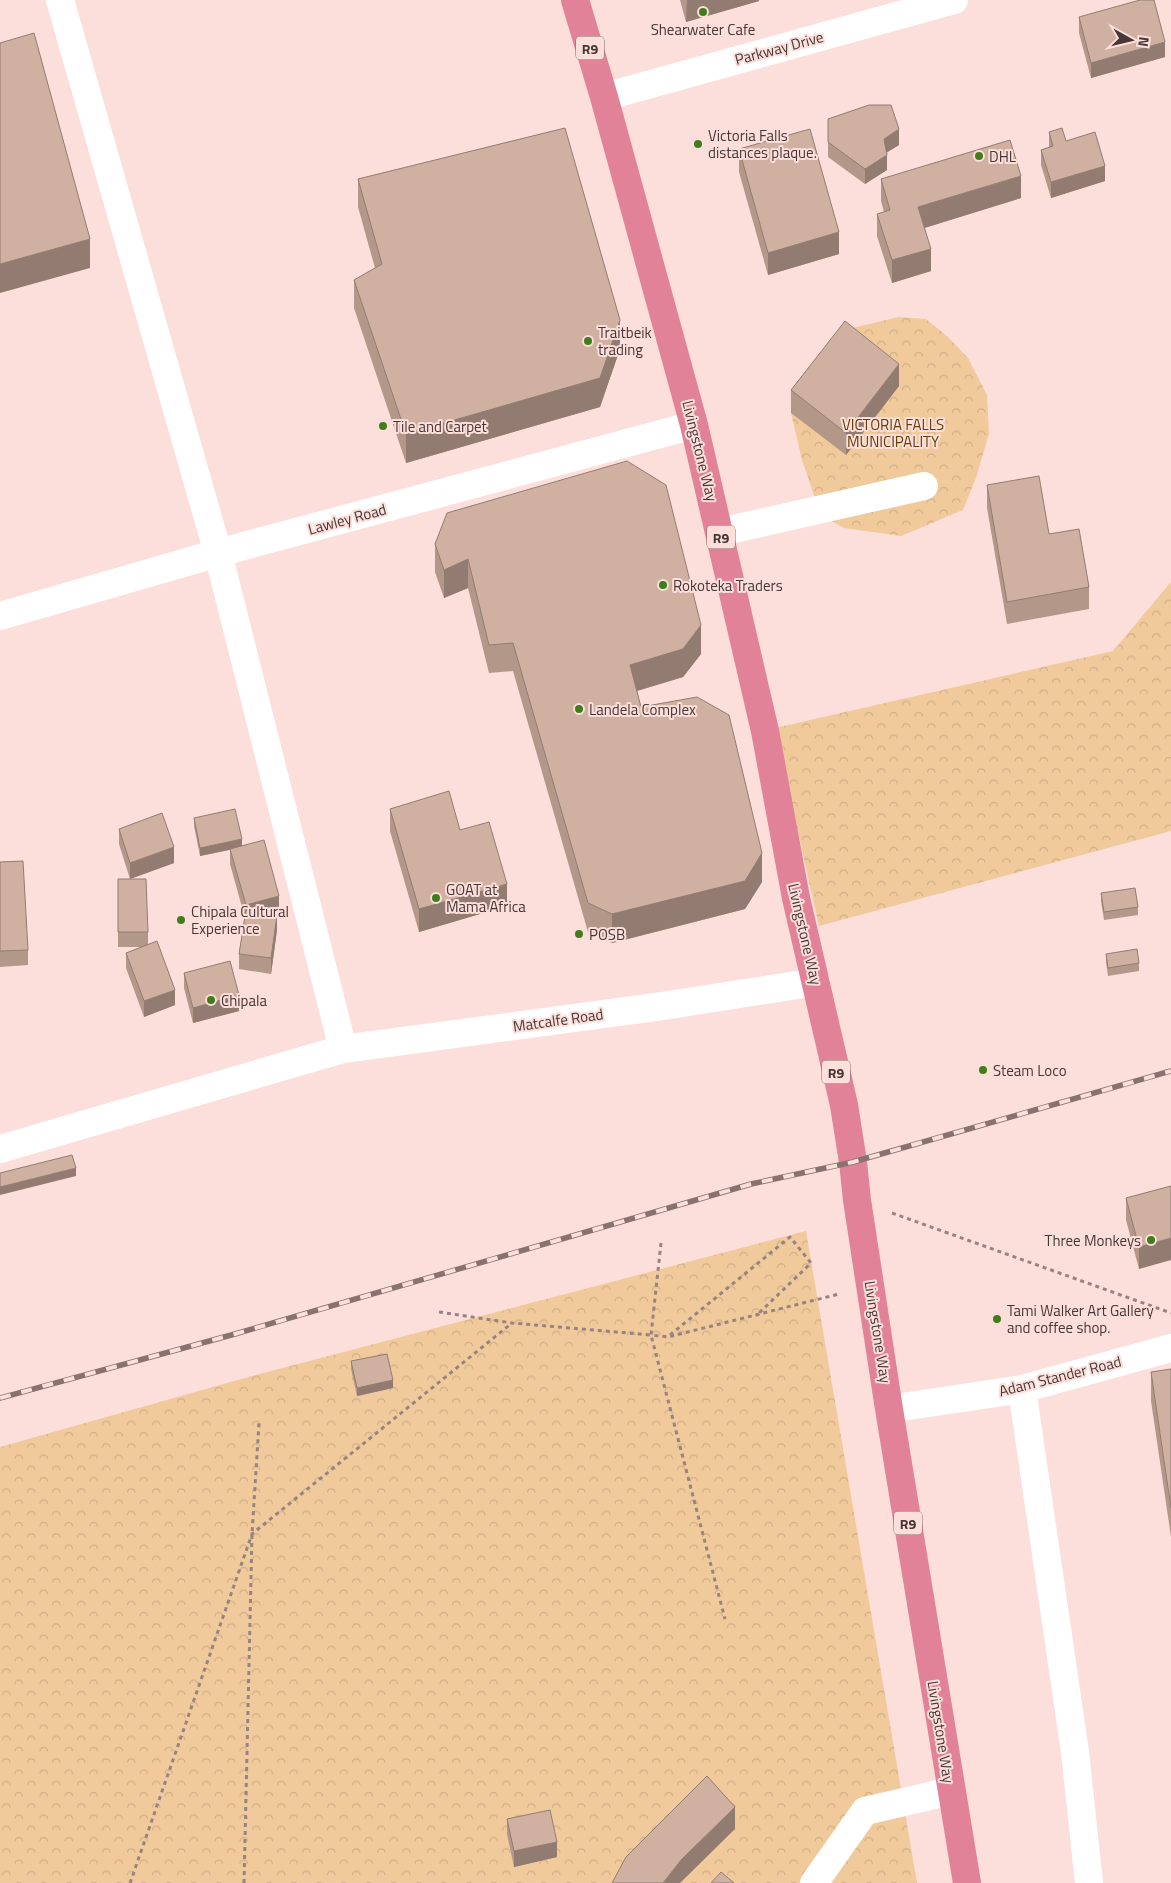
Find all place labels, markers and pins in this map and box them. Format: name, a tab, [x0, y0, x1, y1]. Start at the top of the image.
marker: Shearwater Cafe	[697, 6, 709, 18]
place label: Shearwater Cafe	[651, 18, 755, 41]
place label: Victoria Falls distances plaque.	[708, 124, 817, 164]
marker: Victoria Falls distances plaque.	[692, 138, 704, 150]
place label: DHL	[989, 145, 1016, 168]
marker: DHL	[973, 150, 985, 162]
place label: Traitbeik trading	[598, 321, 652, 361]
marker: Traitbeik trading	[582, 335, 594, 347]
place label: Tile and Carpet	[393, 415, 488, 438]
marker: Tile and Carpet	[377, 420, 389, 432]
place label: Rokoteka Traders	[673, 574, 783, 597]
marker: Rokoteka Traders	[657, 579, 669, 591]
place label: Landela Complex	[589, 698, 696, 721]
marker: Landela Complex	[573, 703, 585, 715]
place label: GOAT at Mama Africa	[446, 878, 526, 918]
marker: GOAT at Mama Africa	[430, 892, 442, 904]
place label: Chipala Cultural Experience	[191, 900, 289, 940]
marker: Chipala Cultural Experience	[175, 914, 187, 926]
place label: POSB	[589, 923, 625, 946]
marker: POSB	[573, 928, 585, 940]
place label: Chipala	[221, 989, 267, 1012]
marker: Chipala	[205, 994, 217, 1006]
place label: Steam Loco	[993, 1059, 1067, 1082]
marker: Steam Loco	[977, 1064, 989, 1076]
place label: Three Monkeys	[1045, 1229, 1141, 1252]
marker: Three Monkeys	[1145, 1234, 1157, 1246]
place label: Tami Walker Art Gallery and coffee shop.	[1007, 1299, 1154, 1339]
marker: Tami Walker Art Gallery and coffee shop.	[991, 1313, 1003, 1325]

